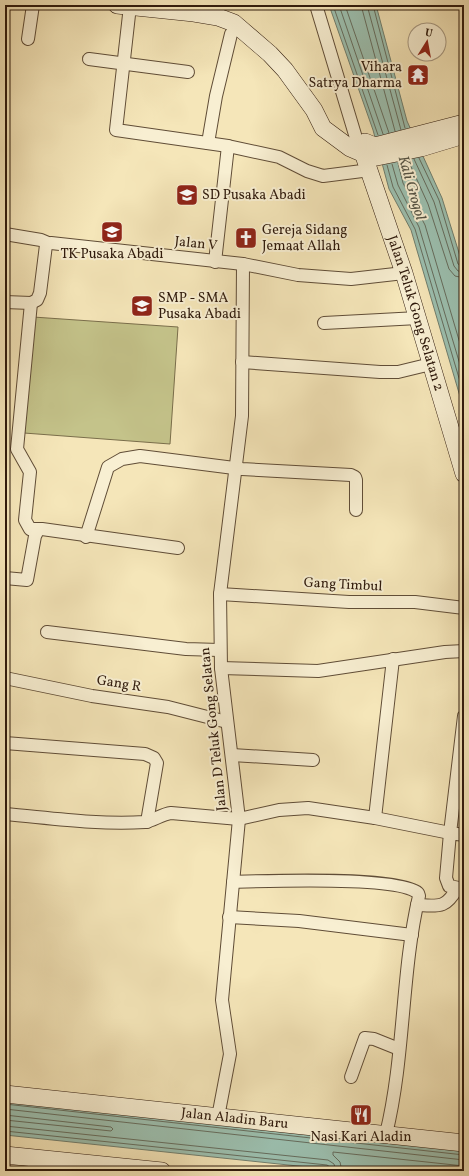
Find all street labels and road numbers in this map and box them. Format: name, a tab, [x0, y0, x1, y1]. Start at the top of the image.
street label: Jalan V	[174, 232, 219, 256]
street label: Jalan Teluk Gong Selatan 2	[382, 233, 448, 393]
street label: Gang Timbul	[303, 573, 383, 597]
street label: Jalan D Teluk Gong Selatan	[196, 646, 232, 812]
street label: Gang R	[95, 671, 143, 697]
street label: Jalan Aladin Baru	[180, 1103, 289, 1134]

